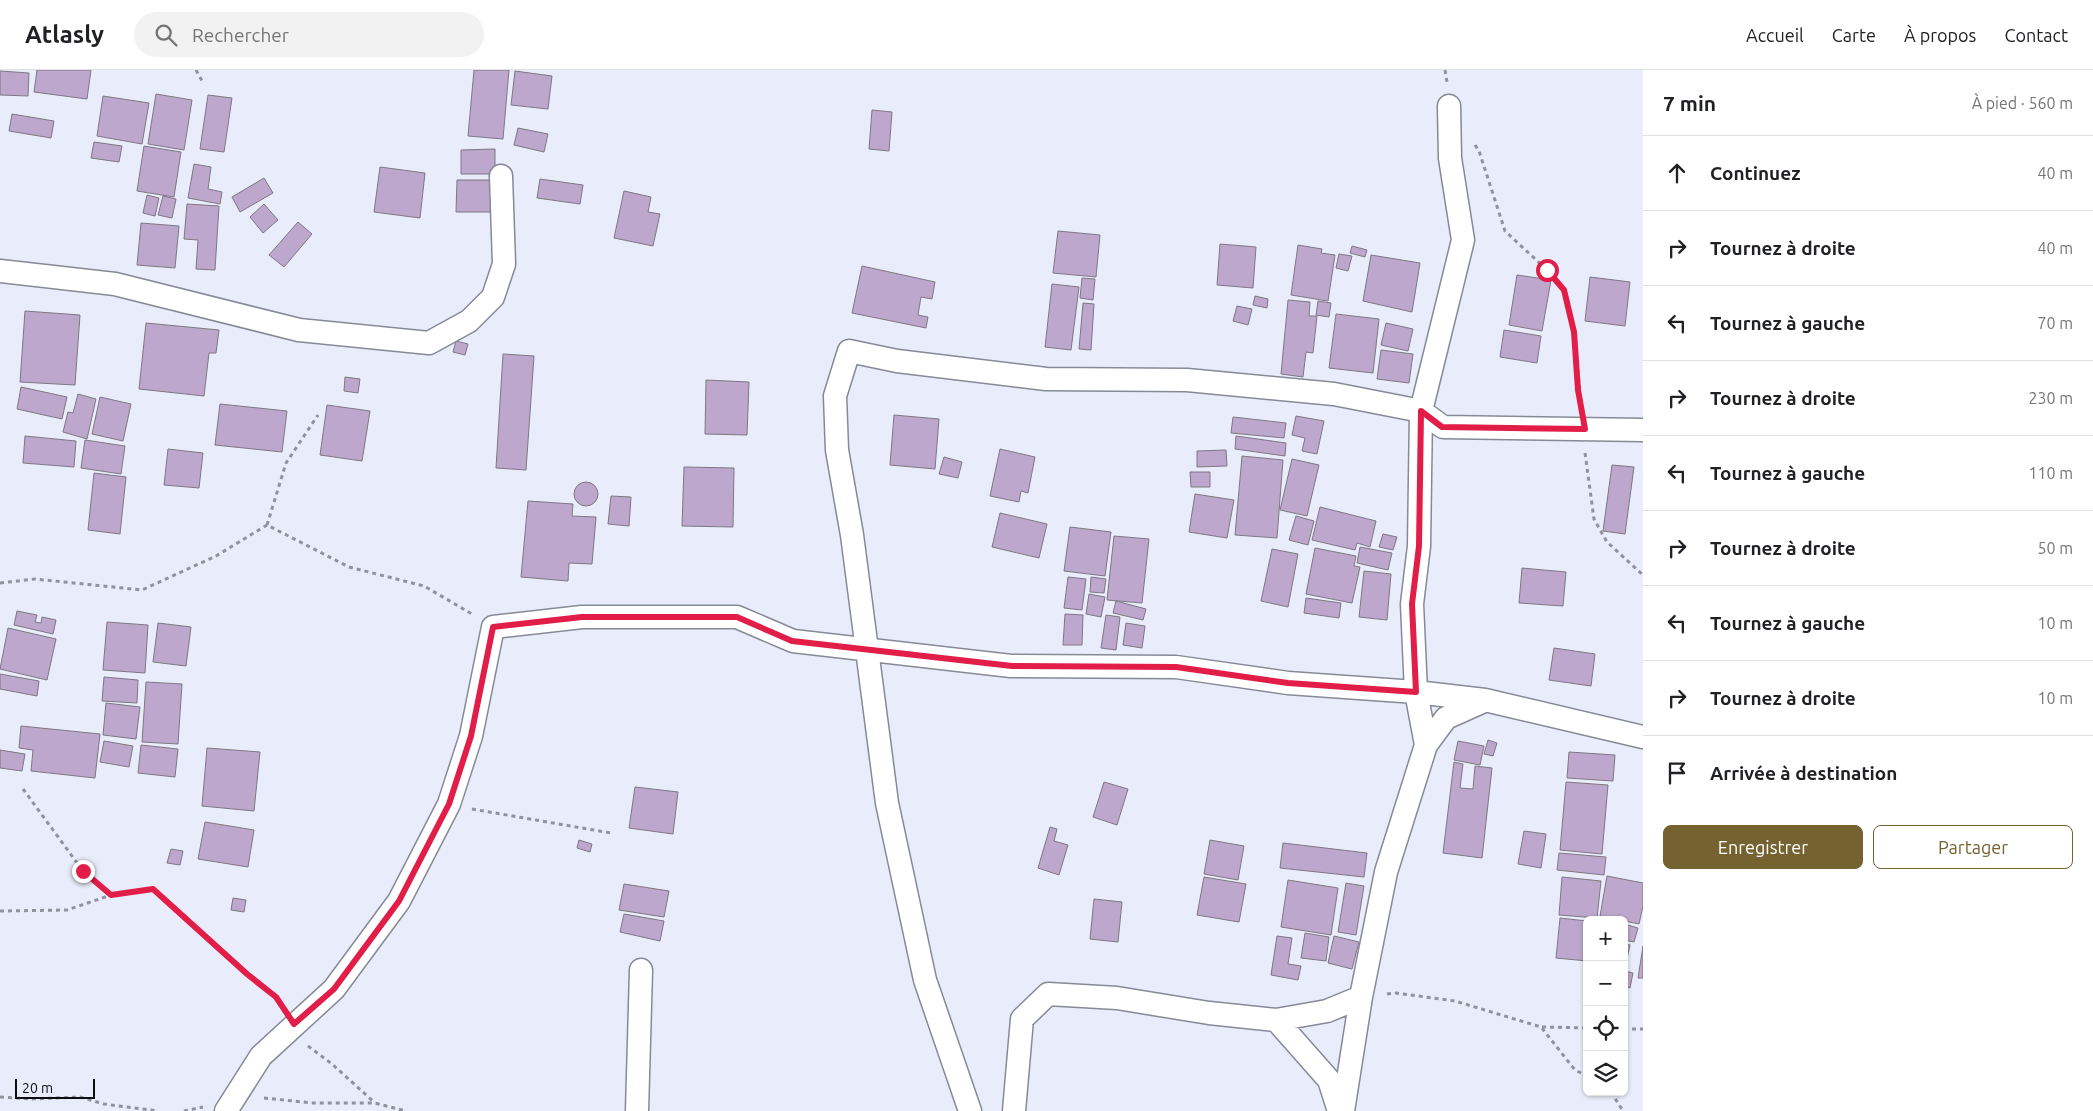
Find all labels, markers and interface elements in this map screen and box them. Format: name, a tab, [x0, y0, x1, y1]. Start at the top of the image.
search box	[134, 12, 484, 57]
text: Atlasly	[25, 21, 104, 48]
icon: search	[152, 21, 180, 49]
text: Rechercher	[192, 24, 289, 46]
text: Accueil	[1746, 25, 1804, 45]
text: Carte	[1832, 25, 1876, 45]
text: À propos	[1904, 25, 1976, 45]
text: Contact	[2004, 25, 2068, 45]
text: 7 min	[1663, 91, 1716, 115]
text: À pied · 560 m	[1972, 94, 2073, 112]
icon: ahead	[1663, 159, 1691, 187]
text: Continuez	[1710, 162, 1800, 184]
text: 40 m	[2037, 164, 2073, 182]
icon: right	[1663, 234, 1691, 262]
text: Tournez à droite	[1710, 237, 1856, 259]
text: 40 m	[2037, 239, 2073, 257]
route start	[1536, 259, 1559, 282]
icon: left	[1663, 309, 1691, 337]
text: Tournez à gauche	[1710, 312, 1865, 334]
text: 70 m	[2037, 314, 2073, 332]
icon: right	[1663, 384, 1691, 412]
text: Tournez à droite	[1710, 387, 1856, 409]
text: 230 m	[2028, 389, 2073, 407]
icon: left	[1663, 459, 1691, 487]
text: Tournez à gauche	[1710, 462, 1865, 484]
text: 110 m	[2028, 464, 2073, 482]
icon: right	[1663, 534, 1691, 562]
text: Tournez à droite	[1710, 537, 1856, 559]
text: 50 m	[2037, 539, 2073, 557]
icon: left	[1663, 609, 1691, 637]
text: Tournez à gauche	[1710, 612, 1865, 634]
text: 10 m	[2037, 614, 2073, 632]
icon: right	[1663, 684, 1691, 712]
text: Tournez à droite	[1710, 687, 1856, 709]
text: 10 m	[2037, 689, 2073, 707]
icon: arrive	[1663, 759, 1691, 787]
text: Arrivée à destination	[1710, 762, 1897, 784]
button: Enregistrer	[1663, 825, 1863, 869]
button: Partager	[1873, 825, 2073, 869]
route end	[72, 860, 95, 883]
map controls	[1583, 916, 1628, 1096]
button: +	[1583, 916, 1628, 961]
button: −	[1583, 961, 1628, 1006]
button: locate	[1583, 1006, 1628, 1051]
button: layers	[1583, 1051, 1628, 1096]
scale bar	[15, 1076, 95, 1099]
text: 20 m	[22, 1080, 53, 1096]

